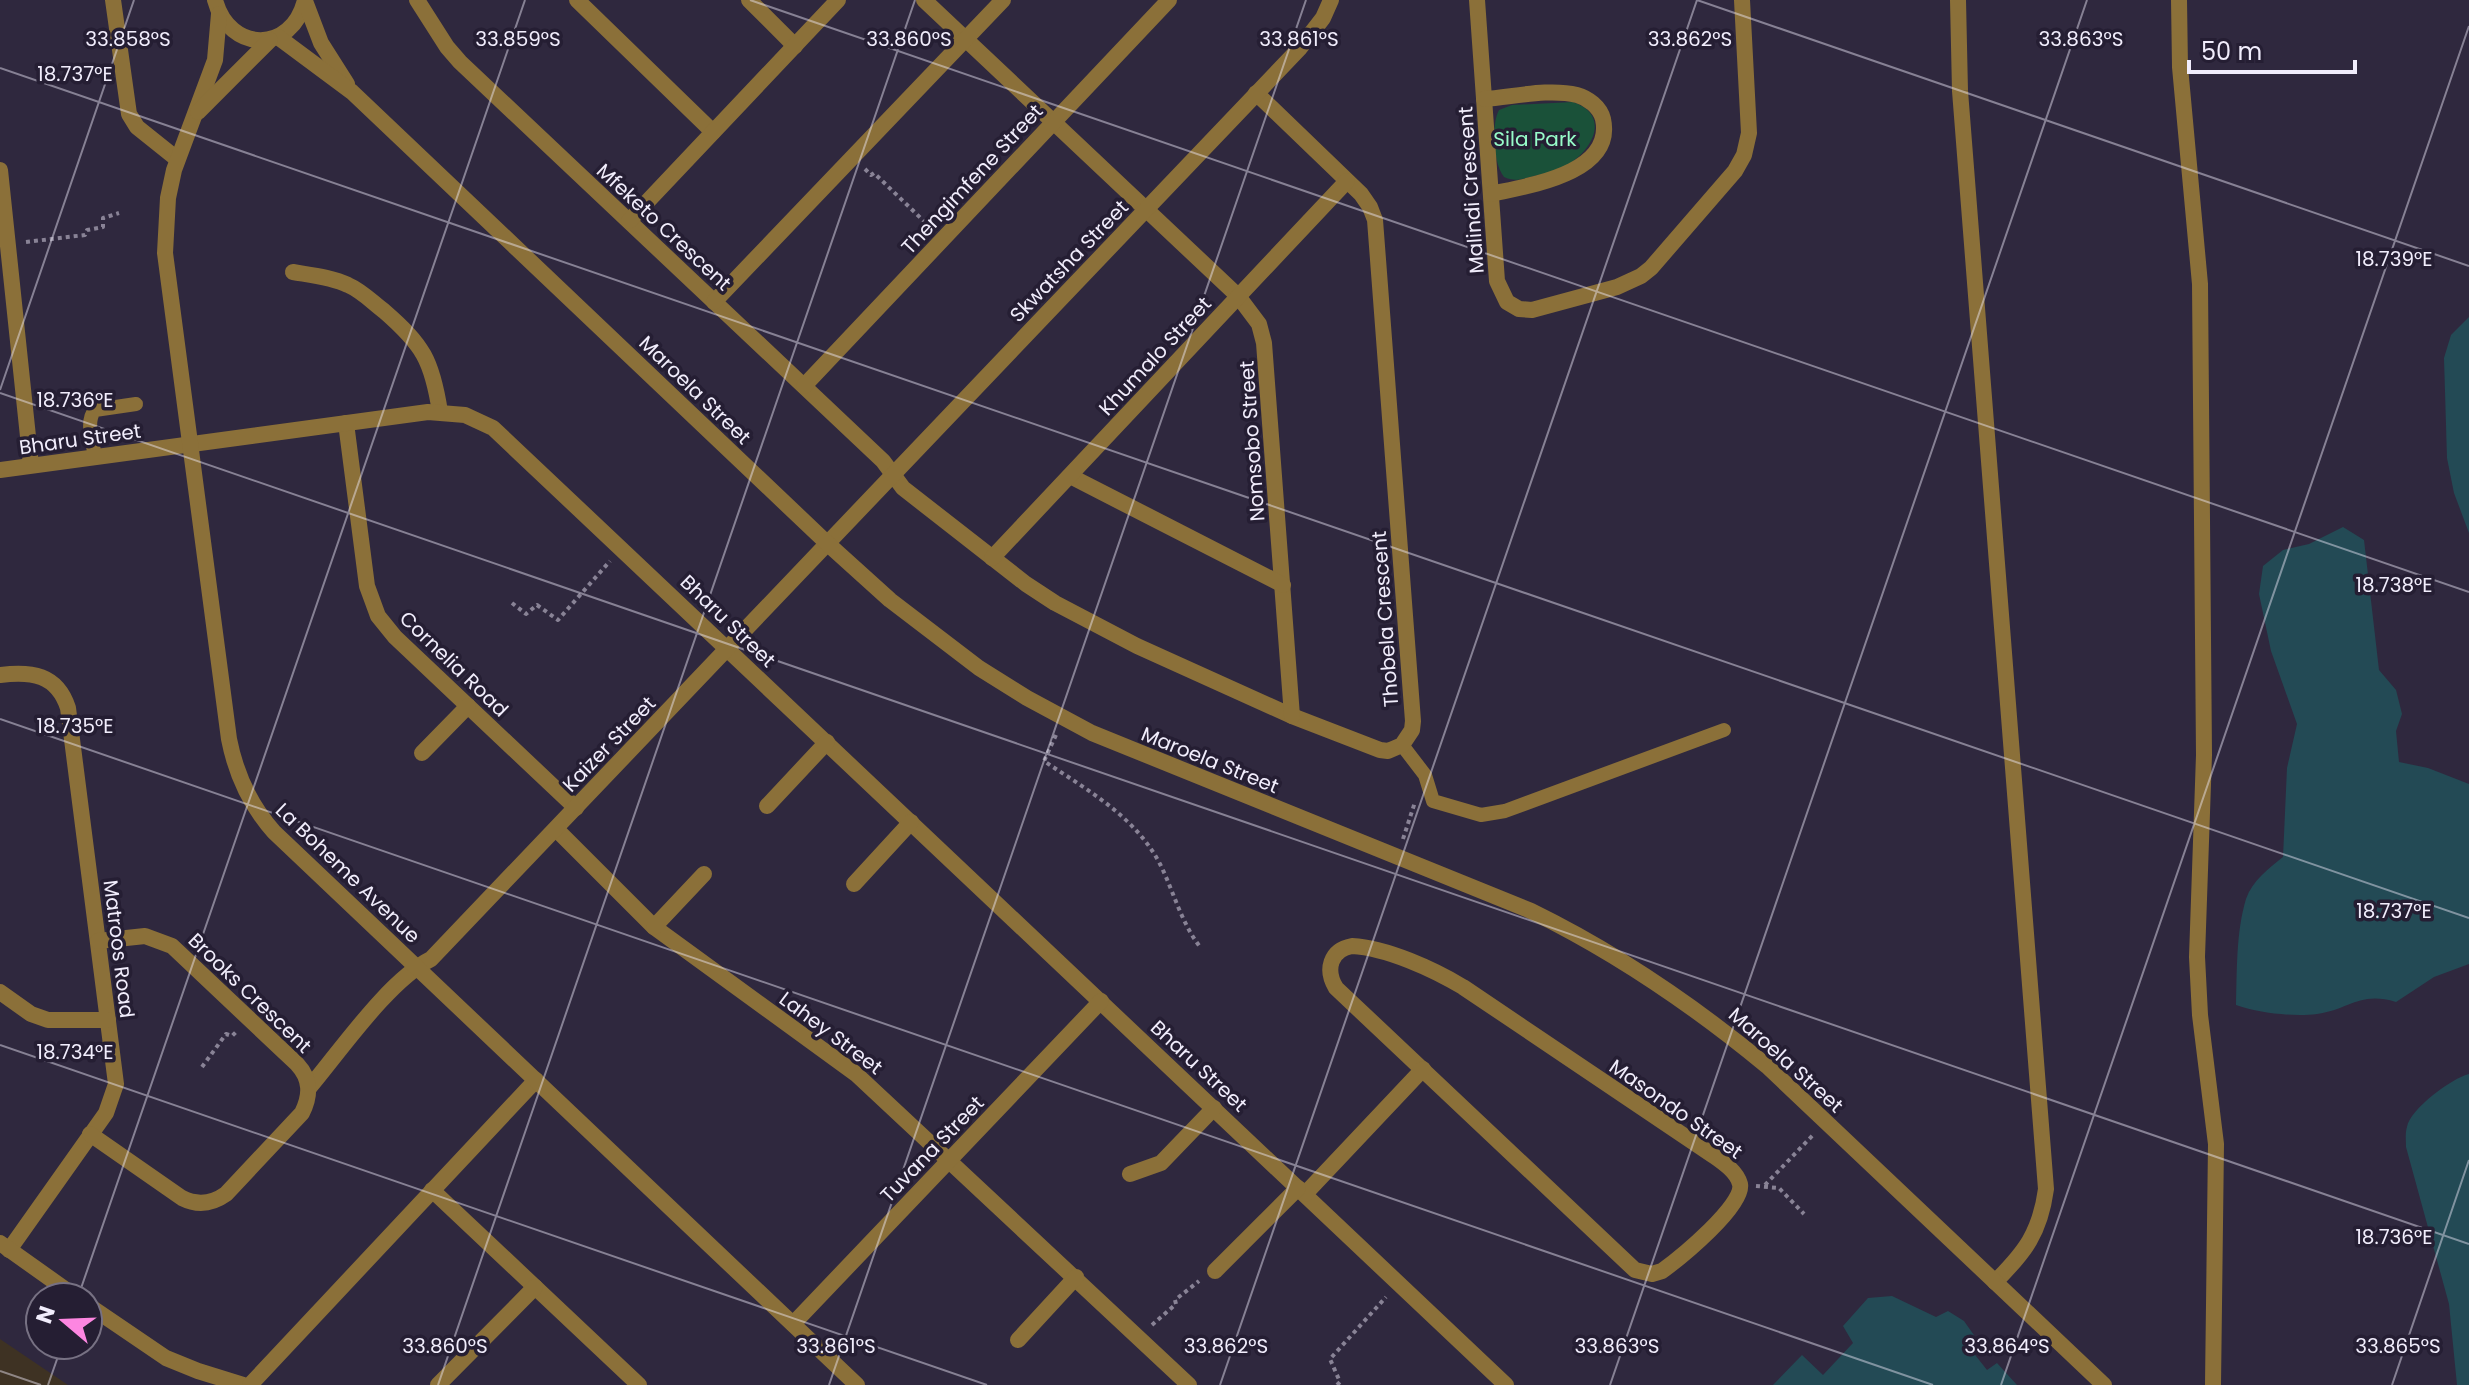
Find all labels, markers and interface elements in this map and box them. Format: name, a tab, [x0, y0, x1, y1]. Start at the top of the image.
scale bar	[2189, 24, 2355, 74]
text: 33.858°S	[85, 25, 171, 53]
text: 33.859°S	[475, 25, 561, 53]
text: 33.860°S	[866, 25, 952, 53]
text: 33.861°S	[1259, 25, 1339, 53]
text: 33.862°S	[1648, 25, 1732, 53]
text: 33.863°S	[2039, 25, 2123, 53]
text: 50 m	[2201, 35, 2262, 68]
text: 18.737°E	[37, 60, 113, 88]
street label: Thengimfene Street	[895, 98, 1049, 260]
street label: Malindi Crescent	[1451, 105, 1491, 275]
park label: Sila Park	[1493, 125, 1577, 153]
street label: Mfeketo Crescent	[591, 157, 737, 297]
street label: Skwatsha Street	[1003, 194, 1135, 328]
text: 18.739°E	[2356, 245, 2432, 273]
street label: Khumalo Street	[1092, 290, 1218, 422]
street label: Maroela Street	[633, 329, 757, 451]
street label: Nomsobo Street	[1232, 360, 1272, 522]
text: 18.736°E	[36, 386, 114, 414]
street label: Bharu Street	[17, 417, 143, 461]
street label: Thobela Crescent	[1365, 530, 1405, 708]
street label: Bharu Street	[674, 568, 782, 674]
text: 18.738°E	[2356, 571, 2433, 599]
street label: Cornelia Road	[393, 605, 515, 723]
street label: Kaizer Street	[556, 690, 662, 798]
text: 18.735°E	[37, 712, 113, 740]
street label: Maroela Street	[1137, 720, 1283, 800]
street label: La Boheme Avenue	[270, 797, 426, 949]
street label: Matroos Road	[97, 878, 141, 1020]
text: 18.737°E	[2356, 897, 2432, 925]
street label: Brooks Crescent	[182, 927, 318, 1059]
street label: Lahey Street	[774, 985, 888, 1081]
street label: Maroela Street	[1722, 1001, 1850, 1119]
street label: Bharu Street	[1145, 1014, 1253, 1118]
text: 18.734°E	[37, 1038, 113, 1066]
street label: Masondo Street	[1604, 1053, 1748, 1165]
street label: Tuvana Street	[874, 1089, 990, 1209]
text: 18.736°E	[2355, 1223, 2433, 1251]
north arrow	[24, 1281, 104, 1361]
text: N	[28, 1302, 63, 1328]
text: 33.860°S	[402, 1332, 488, 1360]
text: 33.861°S	[796, 1332, 876, 1360]
text: 33.862°S	[1184, 1332, 1268, 1360]
text: 33.863°S	[1575, 1332, 1659, 1360]
text: 33.864°S	[1964, 1332, 2050, 1360]
text: 33.865°S	[2355, 1332, 2441, 1360]

